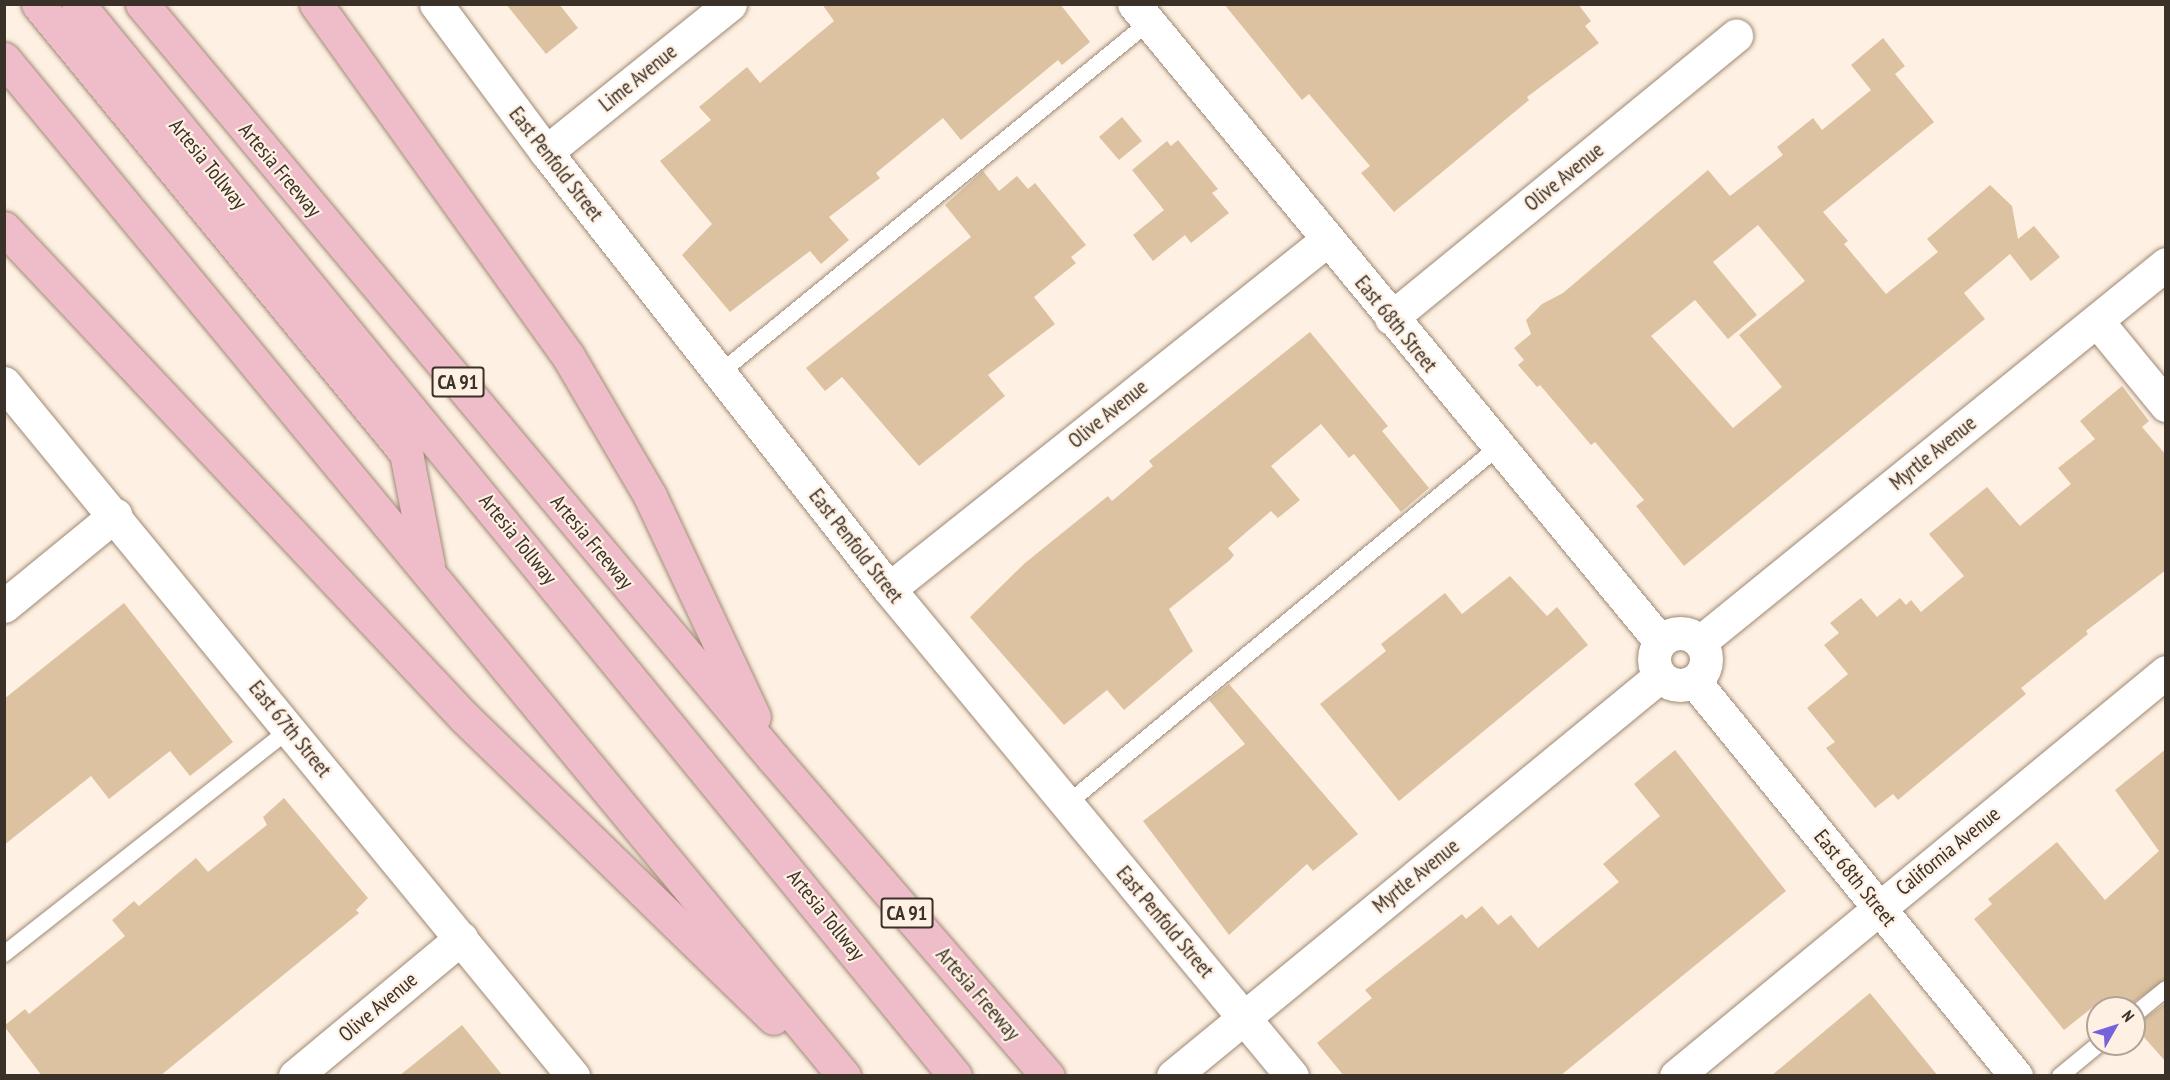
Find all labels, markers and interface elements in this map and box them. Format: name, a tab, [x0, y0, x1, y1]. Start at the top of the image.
street label: Lime Avenue	[594, 39, 682, 117]
street label: East Penfold Street	[504, 102, 608, 226]
street label: Artesia Tollway	[164, 113, 252, 215]
street label: Artesia Freeway	[233, 118, 327, 222]
street label: Olive Avenue	[1519, 137, 1609, 217]
street label: East 68th Street	[1350, 271, 1442, 377]
road number: CA 91	[431, 365, 485, 399]
street label: Olive Avenue	[1063, 374, 1153, 454]
street label: Myrtle Avenue	[1884, 410, 1982, 496]
street label: East Penfold Street	[804, 484, 908, 608]
street label: Artesia Tollway	[474, 488, 562, 590]
street label: Artesia Freeway	[545, 490, 639, 594]
street label: East 67th Street	[244, 676, 336, 782]
street label: California Avenue	[1891, 801, 2005, 901]
street label: East 68th Street	[1809, 825, 1901, 931]
street label: Myrtle Avenue	[1367, 833, 1465, 919]
street label: East Penfold Street	[1111, 861, 1219, 983]
street label: Artesia Tollway	[782, 864, 870, 966]
road number: CA 91	[880, 896, 934, 930]
street label: Artesia Freeway	[931, 942, 1025, 1046]
street label: Olive Avenue	[333, 967, 423, 1047]
north arrow	[2086, 996, 2146, 1056]
text: N	[2118, 1006, 2139, 1026]

